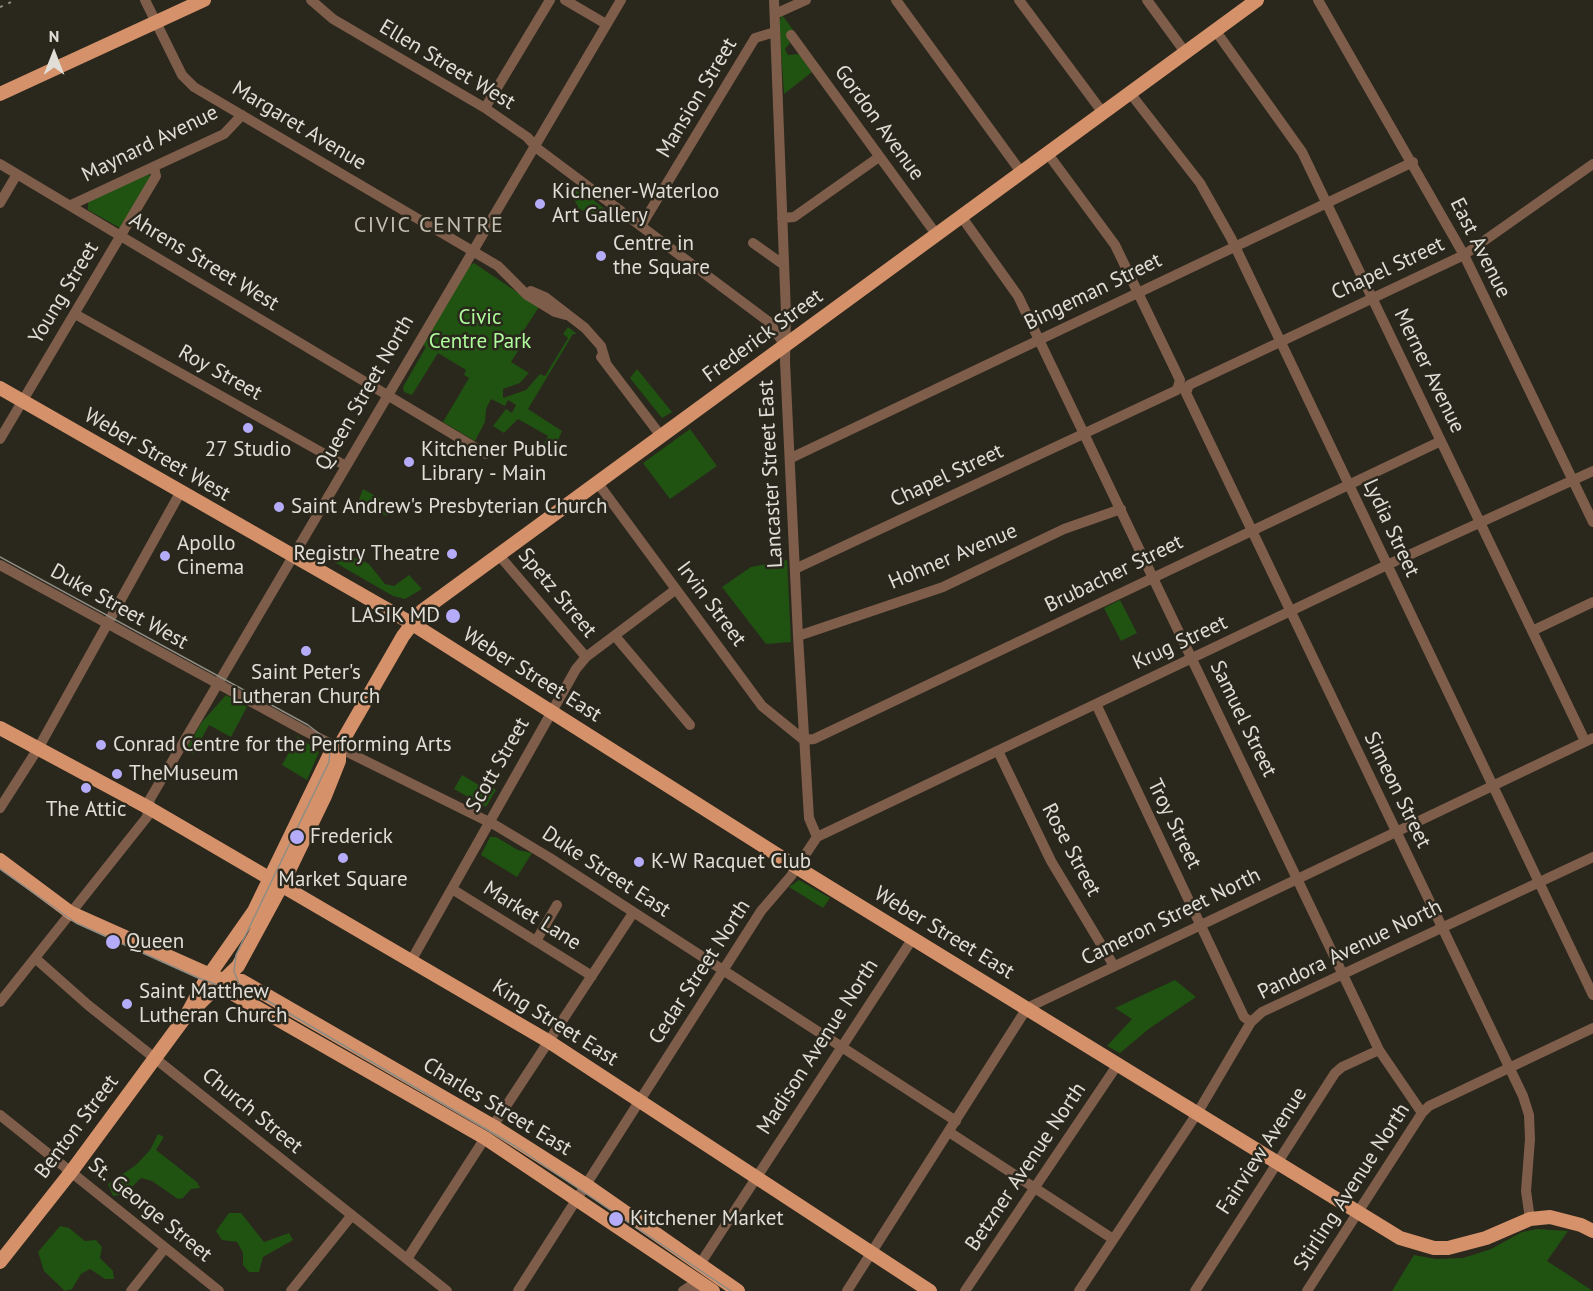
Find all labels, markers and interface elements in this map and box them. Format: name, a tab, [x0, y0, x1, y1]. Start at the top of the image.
street label: Ellen Street West	[375, 15, 519, 115]
north arrow	[24, 24, 84, 84]
text: N	[49, 26, 59, 46]
street label: Mansion Street	[651, 34, 743, 162]
street label: Gordon Avenue	[829, 60, 929, 186]
street label: Margaret Avenue	[227, 76, 371, 176]
street label: Maynard Avenue	[78, 100, 222, 188]
place label: Kichener-Waterloo Art Gallery	[552, 179, 719, 229]
street label: East Avenue	[1444, 194, 1516, 302]
marker: Kichener-Waterloo Art Gallery	[533, 197, 547, 211]
street label: Ahrens Street West	[125, 207, 283, 317]
district label: CIVIC CENTRE	[354, 213, 504, 239]
place label: Centre in the Square	[613, 231, 710, 281]
street label: Chapel Street	[1328, 232, 1448, 306]
street label: Young Street	[24, 237, 104, 349]
street label: Bingeman Street	[1020, 248, 1166, 336]
marker: Centre in the Square	[594, 249, 608, 263]
street label: Frederick Street	[698, 284, 828, 388]
park label: Civic Centre Park	[429, 305, 531, 355]
street label: Merner Avenue	[1388, 305, 1470, 437]
street label: Queen Street North	[310, 311, 420, 475]
street label: Roy Street	[174, 340, 266, 406]
street label: Lancaster Street East	[753, 379, 789, 569]
street label: Weber Street West	[80, 403, 234, 507]
marker: 27 Studio	[241, 421, 255, 435]
place label: 27 Studio	[205, 437, 291, 463]
place label: Kitchener Public Library - Main	[421, 437, 568, 487]
street label: Chapel Street	[887, 439, 1007, 513]
marker: Kitchener Public Library - Main	[402, 455, 416, 469]
street label: Lydia Street	[1357, 475, 1425, 581]
place label: Saint Andrew's Presbyterian Church	[291, 494, 607, 520]
marker: Saint Andrew's Presbyterian Church	[272, 500, 286, 514]
street label: Hohner Avenue	[885, 519, 1021, 595]
street label: Brubacher Street	[1041, 530, 1187, 618]
place label: Apollo Cinema	[177, 531, 244, 581]
place label: Registry Theatre	[294, 541, 440, 567]
street label: Spetz Street	[512, 543, 602, 643]
marker: Registry Theatre	[445, 547, 459, 561]
marker: Apollo Cinema	[158, 549, 172, 563]
street label: Irvin Street	[671, 557, 751, 651]
street label: Duke Street West	[46, 559, 192, 655]
place label: LASIK MD	[351, 603, 440, 629]
marker: LASIK MD	[444, 607, 462, 625]
street label: Krug Street	[1129, 610, 1231, 676]
street label: Weber Street East	[458, 622, 606, 728]
marker: Saint Peter's Lutheran Church	[299, 644, 313, 658]
street label: Samuel Street	[1204, 657, 1282, 781]
place label: Saint Peter's Lutheran Church	[232, 660, 380, 710]
street label: Scott Street	[461, 713, 535, 817]
street label: Simeon Street	[1358, 728, 1436, 852]
place label: Conrad Centre for the Performing Arts	[113, 732, 451, 758]
marker: Conrad Centre for the Performing Arts	[94, 738, 108, 752]
place label: TheMuseum	[129, 761, 239, 787]
marker: TheMuseum	[110, 767, 124, 781]
street label: Troy Street	[1141, 775, 1207, 873]
marker: The Attic	[79, 781, 93, 795]
place label: The Attic	[46, 797, 126, 823]
street label: Rose Street	[1036, 799, 1106, 901]
street label: Duke Street East	[537, 821, 675, 923]
place label: Frederick	[310, 824, 393, 850]
marker: Frederick	[288, 828, 306, 846]
place label: K-W Racquet Club	[651, 849, 811, 875]
marker: Market Square	[336, 851, 350, 865]
marker: K-W Racquet Club	[632, 855, 646, 869]
street label: Cameron Street North	[1077, 863, 1265, 971]
place label: Market Square	[278, 867, 408, 893]
street label: Market Lane	[479, 876, 585, 956]
street label: Weber Street East	[869, 881, 1019, 985]
street label: Pandora Avenue North	[1254, 894, 1446, 1006]
street label: Cedar Street North	[644, 895, 756, 1049]
place label: Queen	[126, 929, 184, 955]
marker: Queen	[104, 933, 122, 951]
street label: Madison Avenue North	[752, 955, 884, 1139]
street label: King Street East	[487, 974, 623, 1072]
place label: Saint Matthew Lutheran Church	[139, 979, 288, 1029]
marker: Saint Matthew Lutheran Church	[120, 997, 134, 1011]
street label: Charles Street East	[418, 1053, 576, 1161]
street label: Church Street	[197, 1063, 307, 1159]
street label: Benton Street	[30, 1070, 124, 1184]
street label: Betzner Avenue North	[960, 1078, 1092, 1256]
street label: Fairview Avenue	[1211, 1083, 1313, 1219]
street label: Stirling Avenue North	[1289, 1099, 1415, 1275]
street label: St. George Street	[83, 1153, 217, 1267]
place label: Kitchener Market	[630, 1206, 784, 1232]
marker: Kitchener Market	[607, 1210, 625, 1228]

